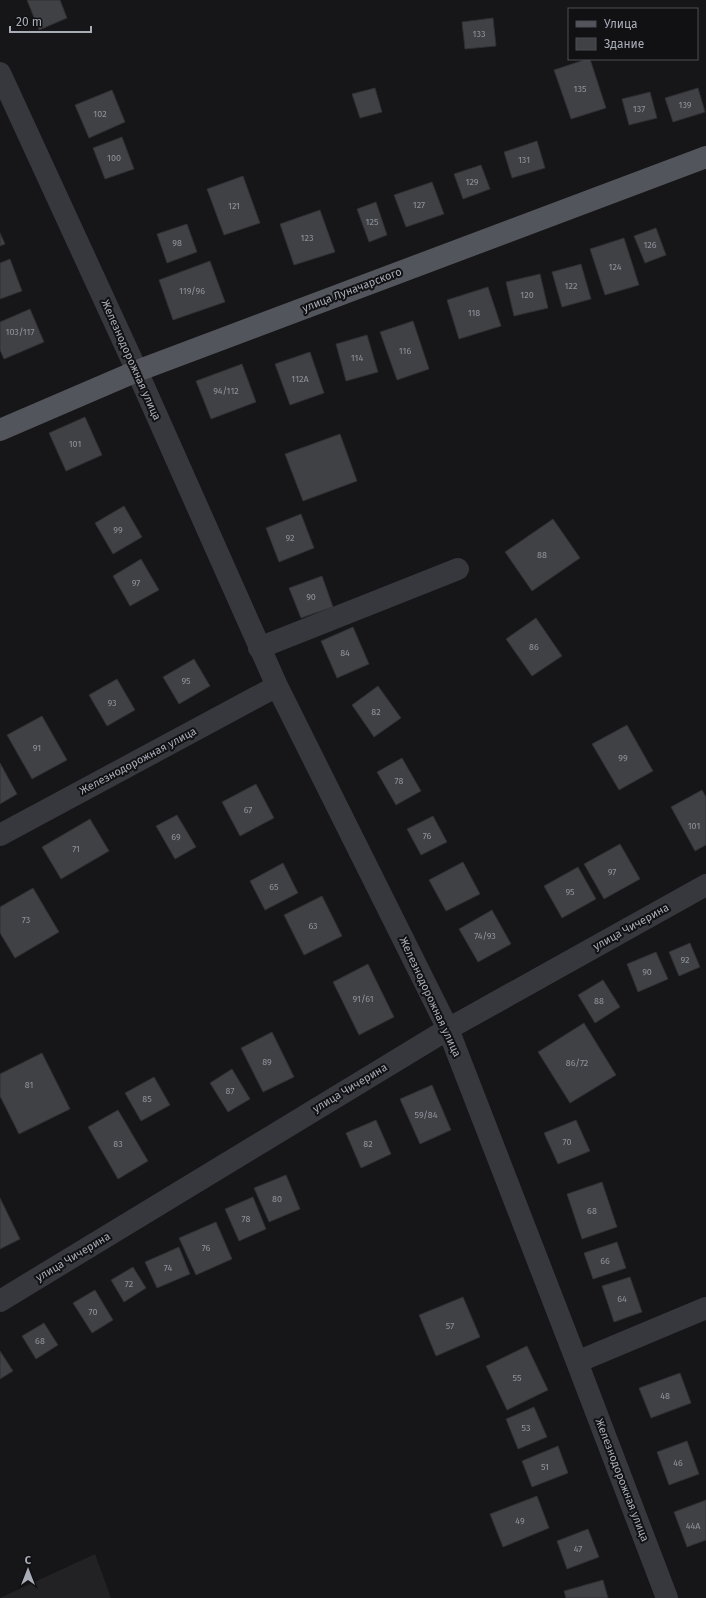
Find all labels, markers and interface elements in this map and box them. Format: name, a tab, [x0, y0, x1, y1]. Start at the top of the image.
scale bar	[10, 8, 91, 34]
legend	[568, 8, 698, 60]
text: 20 m	[16, 15, 42, 29]
text: Улица	[604, 17, 638, 31]
house number: 133	[473, 29, 485, 39]
text: Здание	[604, 37, 644, 51]
house number: 135	[574, 84, 587, 94]
house number: 139	[678, 100, 692, 110]
house number: 137	[633, 104, 645, 114]
house number: 102	[93, 109, 107, 119]
house number: 100	[107, 153, 121, 163]
house number: 131	[518, 155, 530, 165]
house number: 129	[466, 177, 479, 187]
house number: 127	[413, 200, 425, 210]
house number: 121	[228, 201, 240, 211]
house number: 125	[366, 217, 379, 227]
house number: 123	[301, 233, 313, 243]
house number: 98	[172, 238, 182, 248]
house number: 126	[643, 240, 657, 250]
house number: 124	[609, 262, 622, 272]
street label: улица Луначарского	[300, 265, 404, 315]
house number: 122	[565, 281, 577, 291]
house number: 119/96	[179, 286, 205, 296]
house number: 120	[520, 290, 534, 300]
street label: Железнодорожная улица	[99, 298, 164, 422]
house number: 118	[468, 308, 480, 318]
house number: 103/117	[6, 327, 34, 337]
house number: 116	[399, 346, 411, 356]
house number: 114	[351, 353, 363, 363]
house number: 112А	[291, 374, 309, 384]
house number: 94/112	[213, 386, 239, 396]
house number: 101	[69, 439, 81, 449]
house number: 99	[113, 525, 123, 535]
house number: 92	[286, 533, 294, 543]
house number: 88	[537, 550, 547, 560]
house number: 97	[132, 578, 140, 588]
house number: 90	[306, 592, 316, 602]
house number: 86	[529, 642, 539, 652]
house number: 84	[340, 648, 350, 658]
house number: 95	[181, 676, 191, 686]
house number: 93	[107, 698, 117, 708]
house number: 82	[371, 707, 381, 717]
street label: Железнодорожная улица	[77, 725, 199, 797]
house number: 91	[33, 743, 41, 753]
house number: 99	[618, 753, 628, 763]
house number: 78	[395, 776, 403, 786]
house number: 67	[244, 805, 252, 815]
house number: 101	[688, 821, 700, 831]
house number: 76	[423, 831, 431, 841]
house number: 69	[171, 832, 181, 842]
house number: 71	[72, 844, 80, 854]
house number: 97	[608, 867, 616, 877]
house number: 65	[269, 882, 279, 892]
house number: 95	[565, 887, 575, 897]
street label: улица Чичерина	[591, 901, 671, 953]
house number: 73	[22, 915, 30, 925]
house number: 63	[308, 921, 318, 931]
house number: 74/93	[474, 931, 496, 941]
street label: Железнодорожная улица	[397, 935, 463, 1059]
house number: 92	[681, 955, 689, 965]
house number: 90	[642, 967, 652, 977]
house number: 91/61	[352, 994, 374, 1004]
house number: 88	[594, 996, 604, 1006]
house number: 89	[262, 1057, 272, 1067]
house number: 86/72	[566, 1058, 588, 1068]
street label: улица Чичерина	[310, 1061, 390, 1115]
house number: 81	[25, 1080, 33, 1090]
house number: 87	[226, 1086, 234, 1096]
house number: 85	[142, 1094, 152, 1104]
house number: 59/84	[415, 1110, 438, 1120]
house number: 70	[563, 1137, 571, 1147]
house number: 83	[113, 1139, 123, 1149]
house number: 82	[363, 1139, 373, 1149]
house number: 80	[272, 1194, 282, 1204]
house number: 68	[587, 1206, 597, 1216]
house number: 78	[242, 1214, 250, 1224]
street label: улица Чичерина	[33, 1230, 113, 1284]
house number: 76	[202, 1243, 210, 1253]
house number: 66	[600, 1256, 610, 1266]
house number: 74	[164, 1263, 172, 1273]
house number: 72	[125, 1279, 133, 1289]
house number: 64	[617, 1294, 627, 1304]
house number: 70	[89, 1307, 97, 1317]
house number: 57	[446, 1321, 454, 1331]
house number: 68	[35, 1336, 45, 1346]
house number: 55	[513, 1373, 522, 1383]
house number: 48	[660, 1391, 670, 1401]
street label: Железнодорожная улица	[593, 1417, 651, 1543]
house number: 53	[522, 1423, 530, 1433]
house number: 46	[673, 1458, 683, 1468]
house number: 51	[541, 1462, 549, 1472]
house number: 49	[515, 1516, 525, 1526]
house number: 44А	[686, 1521, 701, 1531]
house number: 47	[574, 1544, 582, 1554]
north arrow	[8, 1550, 48, 1590]
text: С	[25, 1554, 32, 1567]

